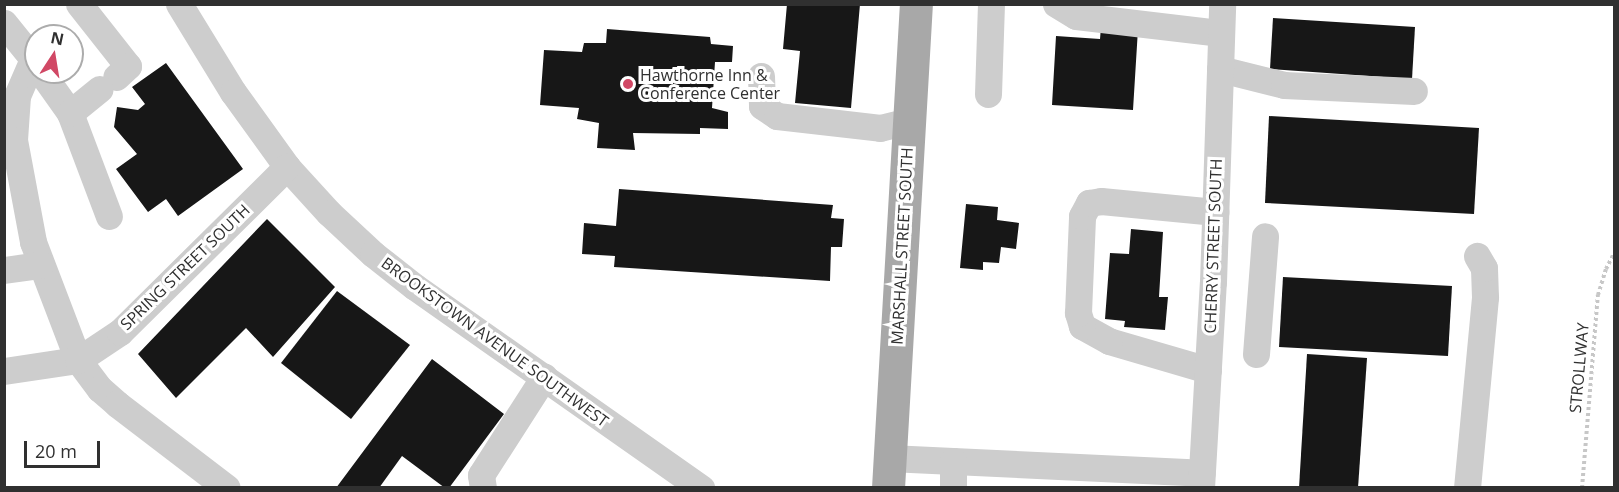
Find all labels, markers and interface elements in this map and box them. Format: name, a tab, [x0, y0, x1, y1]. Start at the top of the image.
north arrow	[24, 24, 84, 84]
text: N	[49, 26, 66, 50]
place label: Hawthorne Inn & Conference Center	[640, 65, 780, 103]
marker: Hawthorne Inn & Conference Center	[621, 77, 635, 91]
street label: MARSHALL STREET SOUTH	[887, 147, 917, 345]
street label: CHERRY STREET SOUTH	[1200, 158, 1226, 334]
street label: SPRING STREET SOUTH	[116, 200, 254, 334]
street label: BROOKSTOWN AVENUE SOUTHWEST	[378, 253, 612, 431]
street label: STROLLWAY	[1565, 322, 1593, 414]
scale bar	[27, 429, 104, 467]
text: 20 m	[35, 439, 77, 463]

